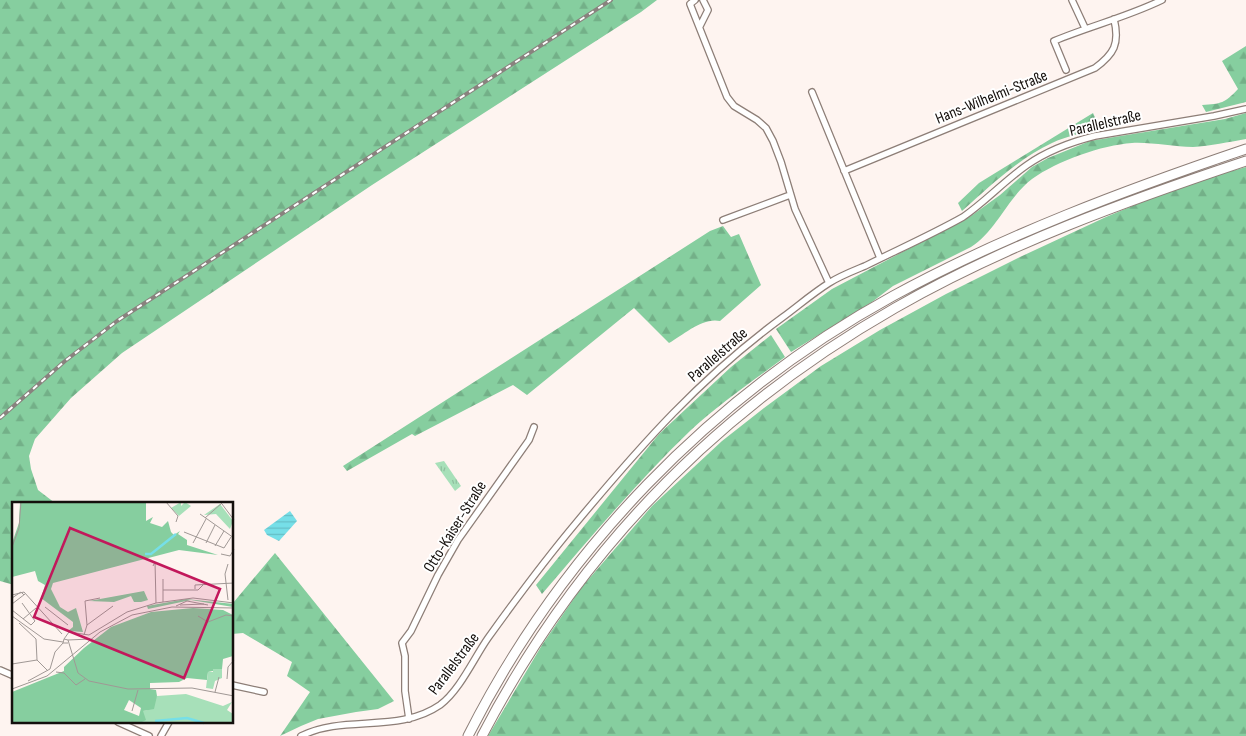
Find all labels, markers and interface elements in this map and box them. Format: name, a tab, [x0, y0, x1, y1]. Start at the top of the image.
street label: Hans-Wilhelmi-Straße	[933, 66, 1050, 129]
street label: Parallelstraße	[1068, 106, 1143, 141]
street label: Parallelstraße	[684, 324, 752, 386]
street label: Otto-Kaiser-Straße	[420, 478, 491, 576]
inset map	[12, 502, 234, 724]
street label: Parallelstraße	[425, 629, 484, 699]

